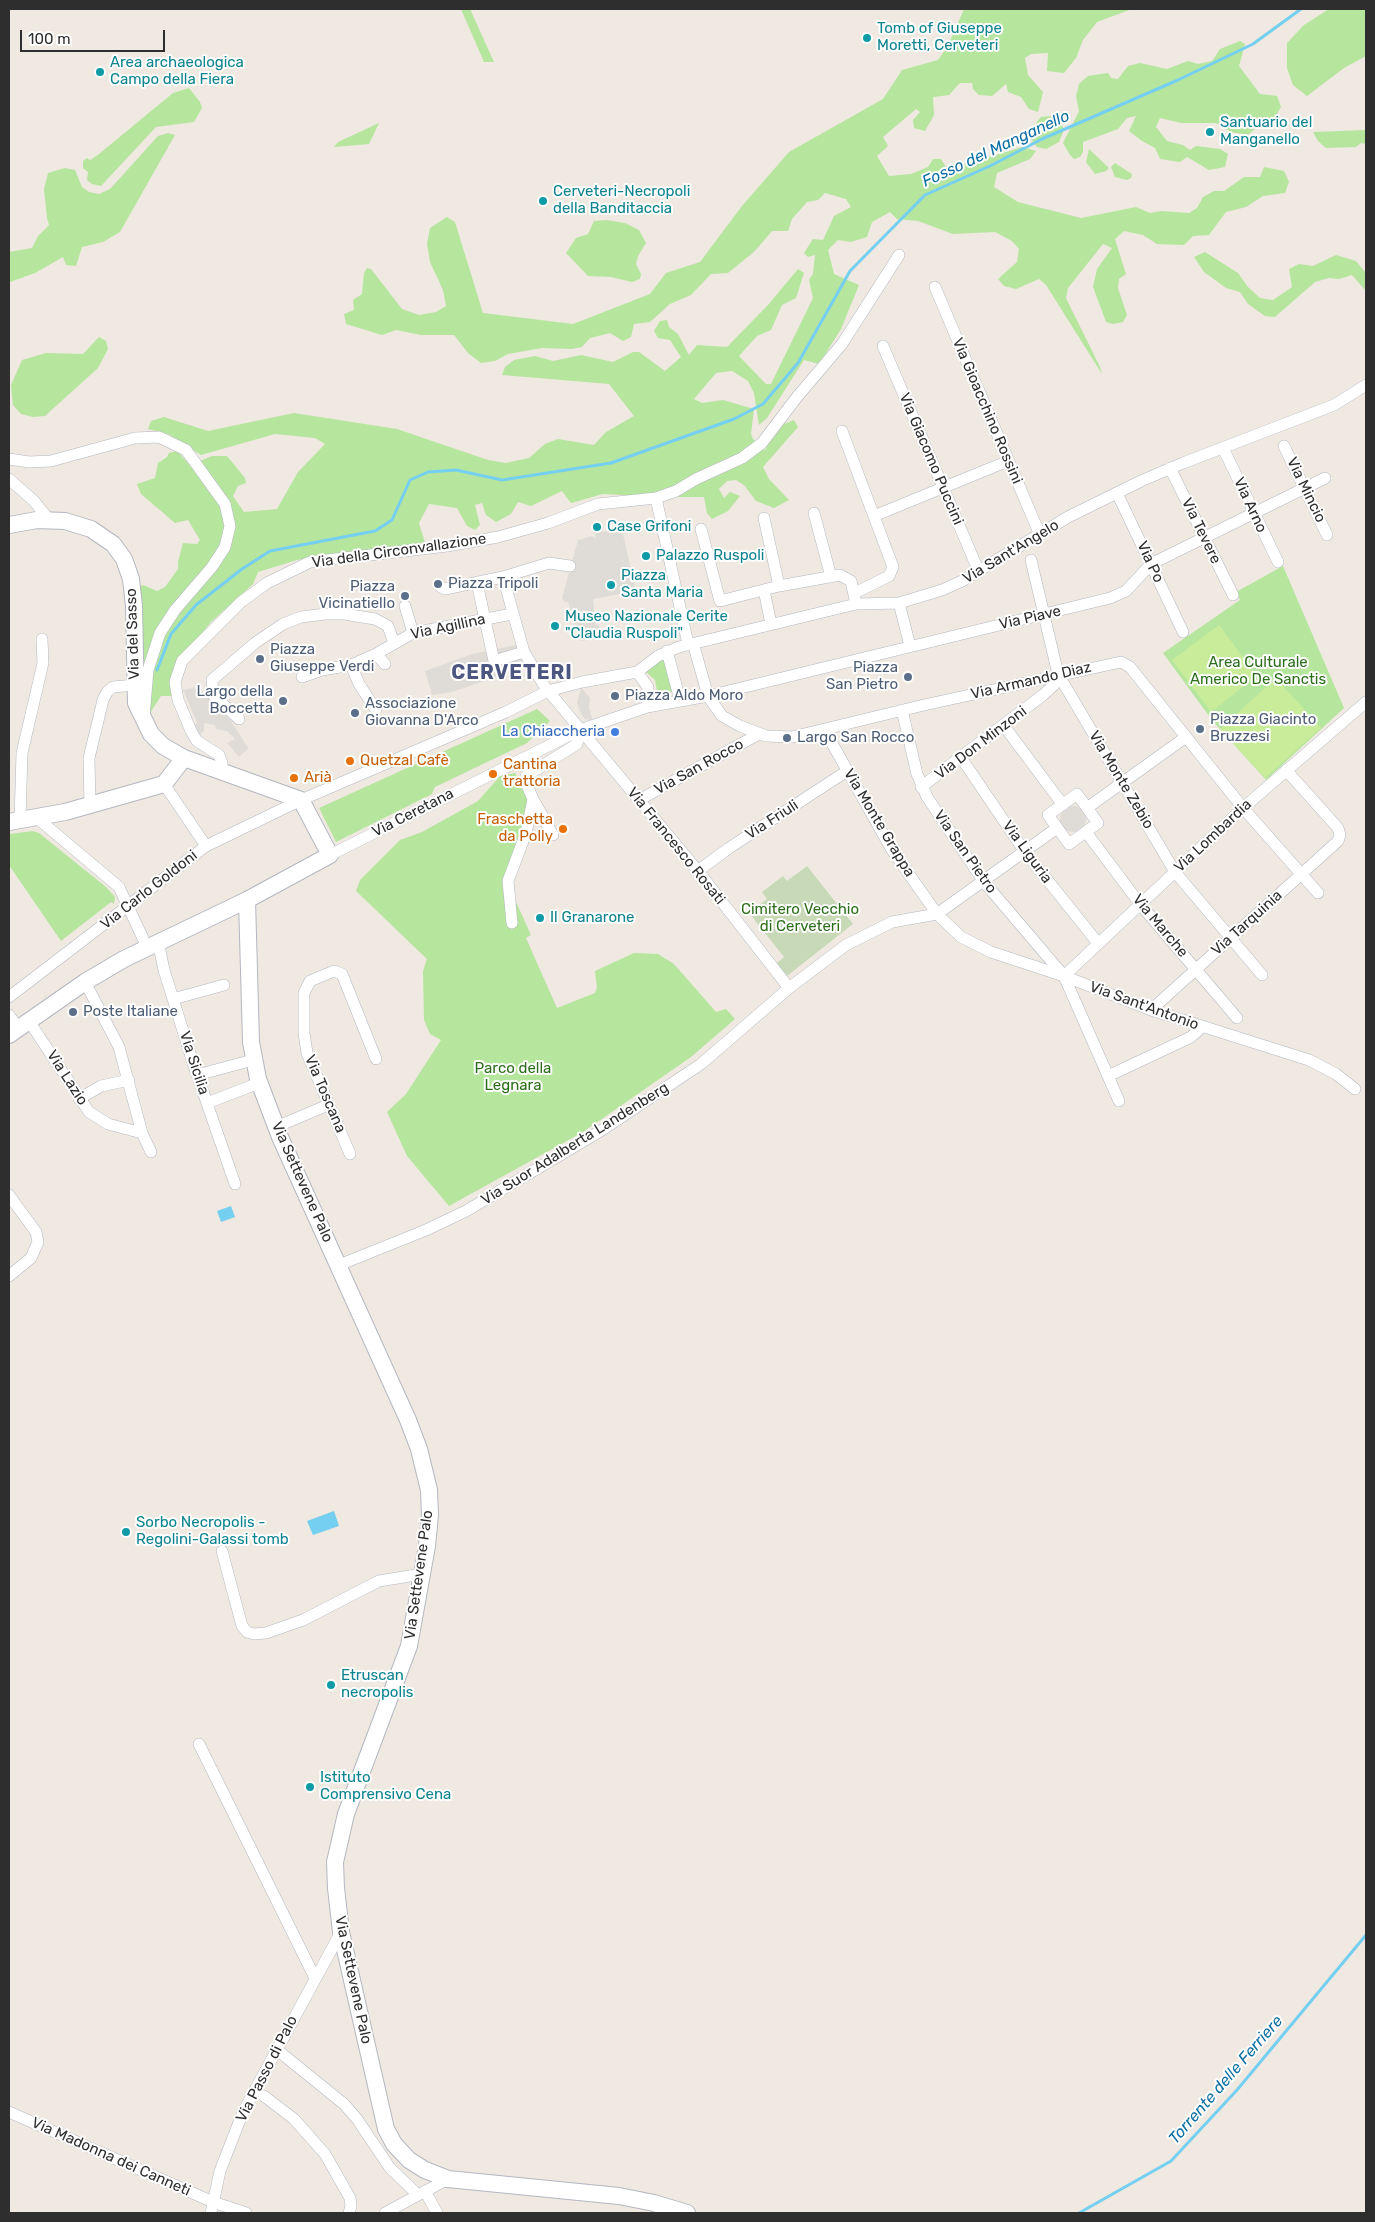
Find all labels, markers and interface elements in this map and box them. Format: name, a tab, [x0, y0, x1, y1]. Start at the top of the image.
scale bar	[22, 20, 168, 52]
place label: Tomb of Giuseppe Moretti, Cerveteri	[877, 20, 1002, 55]
text: 100 m	[28, 30, 70, 48]
marker: Tomb of Giuseppe Moretti, Cerveteri	[861, 32, 873, 44]
place label: Area archaeologica Campo della Fiera	[110, 54, 244, 89]
marker: Area archaeologica Campo della Fiera	[94, 66, 106, 78]
water label: Fosso del Manganello	[919, 106, 1073, 192]
place label: Santuario del Manganello	[1220, 114, 1312, 149]
marker: Santuario del Manganello	[1204, 126, 1216, 138]
place label: Cerveteri-Necropoli della Banditaccia	[553, 183, 690, 218]
marker: Cerveteri-Necropoli della Banditaccia	[537, 195, 549, 207]
street label: Via Gioacchino Rossini	[948, 335, 1026, 487]
street label: Via Giacomo Puccini	[895, 390, 967, 528]
street label: Via Mincio	[1282, 454, 1330, 526]
street label: Via Arno	[1229, 475, 1271, 535]
street label: Via Tevere	[1177, 495, 1225, 567]
street label: Via Sant'Angelo	[960, 516, 1062, 588]
place label: Case Grifoni	[607, 518, 691, 536]
marker: Case Grifoni	[591, 521, 603, 533]
street label: Via della Circonvallazione	[311, 530, 487, 572]
street label: Via Po	[1133, 538, 1167, 586]
place label: Palazzo Ruspoli	[656, 547, 764, 565]
marker: Palazzo Ruspoli	[640, 550, 652, 562]
place label: Piazza Santa Maria	[621, 567, 703, 602]
place label: Piazza Tripoli	[448, 575, 538, 593]
place label: Piazza Vicinatiello	[319, 578, 395, 613]
marker: Piazza Tripoli	[432, 578, 444, 590]
marker: Piazza Santa Maria	[605, 579, 617, 591]
street label: Via del Sasso	[122, 588, 144, 680]
marker: Piazza Vicinatiello	[399, 590, 411, 602]
street label: Via Piave	[997, 602, 1063, 634]
place label: Museo Nazionale Cerite "Claudia Ruspoli"	[565, 608, 728, 643]
street label: Via Agillina	[409, 610, 487, 644]
marker: Museo Nazionale Cerite "Claudia Ruspoli"	[549, 620, 561, 632]
place label: Piazza Giuseppe Verdi	[270, 641, 374, 676]
marker: Piazza Giuseppe Verdi	[254, 653, 266, 665]
park label: Area Culturale Americo De Sanctis	[1190, 654, 1326, 689]
street label: Via Armando Diaz	[969, 658, 1093, 704]
place label: Piazza San Pietro	[826, 659, 898, 694]
district label: CERVETERI	[450, 661, 574, 685]
marker: Piazza San Pietro	[902, 671, 914, 683]
place label: Largo della Boccetta	[197, 683, 273, 718]
place label: Piazza Aldo Moro	[625, 687, 743, 705]
marker: Piazza Aldo Moro	[609, 690, 621, 702]
marker: Largo della Boccetta	[277, 695, 289, 707]
place label: Associazione Giovanna D'Arco	[365, 695, 479, 730]
street label: Via Don Minzoni	[931, 703, 1031, 783]
marker: Associazione Giovanna D'Arco	[349, 707, 361, 719]
place label: Piazza Giacinto Bruzzesi	[1210, 711, 1316, 746]
place label: La Chiaccheria	[502, 723, 605, 741]
marker: Piazza Giacinto Bruzzesi	[1194, 723, 1206, 735]
marker: La Chiaccheria	[609, 726, 621, 738]
street label: Via Monte Zebio	[1085, 728, 1157, 832]
place label: Largo San Rocco	[797, 729, 914, 747]
marker: Largo San Rocco	[781, 732, 793, 744]
street label: Via San Rocco	[651, 735, 747, 799]
place label: Quetzal Cafè	[360, 752, 449, 770]
marker: Quetzal Cafè	[344, 755, 356, 767]
place label: Cantina trattoria	[503, 756, 561, 791]
street label: Via Monte Grappa	[840, 766, 918, 880]
marker: Cantina trattoria	[487, 768, 499, 780]
place label: Arià	[304, 769, 332, 787]
marker: Arià	[288, 772, 300, 784]
street label: Via Francesco Rosati	[623, 784, 729, 908]
street label: Via Ceretana	[369, 785, 457, 841]
street label: Via Friuli	[742, 796, 802, 844]
street label: Via Lombardia	[1171, 796, 1255, 876]
street label: Via San Pietro	[930, 807, 1000, 897]
place label: Fraschetta da Polly	[477, 811, 553, 846]
street label: Via Liguria	[998, 817, 1056, 887]
marker: Fraschetta da Polly	[557, 823, 569, 835]
street label: Via Carlo Goldoni	[97, 847, 201, 933]
street label: Via Tarquinia	[1208, 887, 1286, 959]
street label: Via Marche	[1128, 891, 1192, 961]
park label: Cimitero Vecchio di Cerveteri	[741, 901, 859, 936]
place label: Il Granarone	[550, 909, 635, 927]
marker: Il Granarone	[534, 912, 546, 924]
street label: Via Sant'Antonio	[1087, 978, 1201, 1034]
place label: Poste Italiane	[83, 1003, 178, 1021]
marker: Poste Italiane	[67, 1006, 79, 1018]
street label: Via Sicilia	[175, 1029, 213, 1097]
street label: Via Lazio	[43, 1047, 91, 1109]
street label: Via Toscana	[301, 1052, 349, 1136]
park label: Parco della Legnara	[475, 1060, 551, 1095]
street label: Via Suor Adalberta Landenberg	[478, 1079, 672, 1209]
street label: Via Settevene Palo	[267, 1119, 337, 1245]
street label: Via Settevene Palo	[401, 1509, 437, 1641]
place label: Sorbo Necropolis - Regolini-Galassi tomb	[136, 1514, 289, 1549]
marker: Sorbo Necropolis - Regolini-Galassi tomb	[120, 1526, 132, 1538]
place label: Etruscan necropolis	[341, 1667, 413, 1702]
marker: Etruscan necropolis	[325, 1679, 337, 1691]
place label: Istituto Comprensivo Cena	[320, 1769, 451, 1804]
marker: Istituto Comprensivo Cena	[304, 1781, 316, 1793]
street label: Via Settevene Palo	[331, 1914, 375, 2046]
water label: Torrente delle Ferriere	[1165, 2012, 1287, 2148]
street label: Via Passo di Palo	[232, 2013, 302, 2125]
street label: Via Madonna dei Canneti	[29, 2114, 193, 2200]

